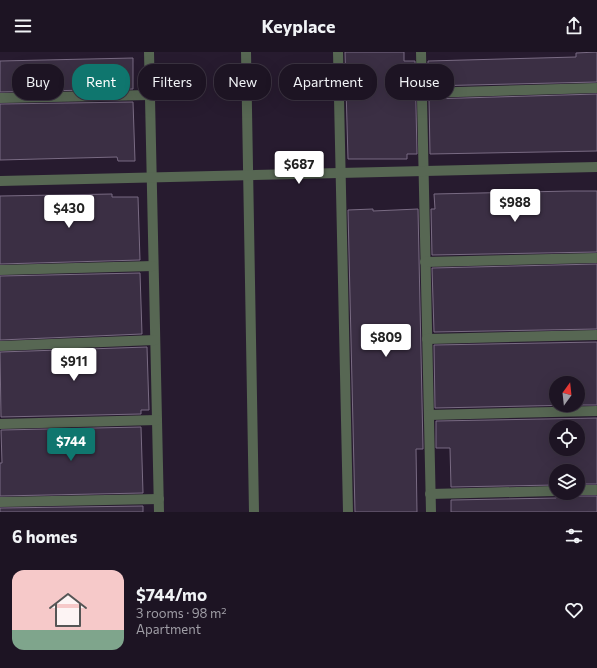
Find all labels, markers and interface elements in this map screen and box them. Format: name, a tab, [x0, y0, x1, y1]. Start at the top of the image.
icon: menu	[12, 15, 34, 37]
text: Keyplace	[261, 15, 336, 37]
icon: share	[563, 15, 585, 37]
chip: Buy	[12, 64, 64, 100]
chip: Rent	[72, 64, 130, 100]
chip: Filters	[138, 64, 206, 100]
chip: New	[214, 64, 271, 100]
chip: Apartment	[279, 64, 377, 100]
chip: House	[385, 64, 454, 100]
pin: $687	[275, 151, 323, 185]
text: $687	[284, 156, 314, 172]
pin: $988	[491, 189, 539, 223]
text: $988	[499, 194, 531, 210]
pin: $430	[45, 195, 93, 229]
text: $430	[53, 200, 85, 216]
pin: $809	[362, 324, 410, 358]
text: $809	[370, 329, 402, 345]
pin: $911	[50, 348, 98, 382]
text: $911	[60, 353, 88, 369]
north arrow	[549, 376, 585, 412]
map controls	[549, 376, 585, 500]
button: locate	[549, 420, 585, 456]
pin: $744	[47, 428, 95, 462]
text: $744	[56, 433, 86, 449]
button: layers	[549, 464, 585, 500]
icon: filters	[563, 525, 585, 547]
text: 6 homes	[12, 526, 77, 547]
text: $744/mo	[136, 584, 207, 605]
icon: home	[44, 586, 92, 634]
icon: heart	[563, 599, 585, 621]
text: 3 rooms · 98 m²	[136, 605, 227, 621]
text: Apartment	[136, 621, 201, 637]

